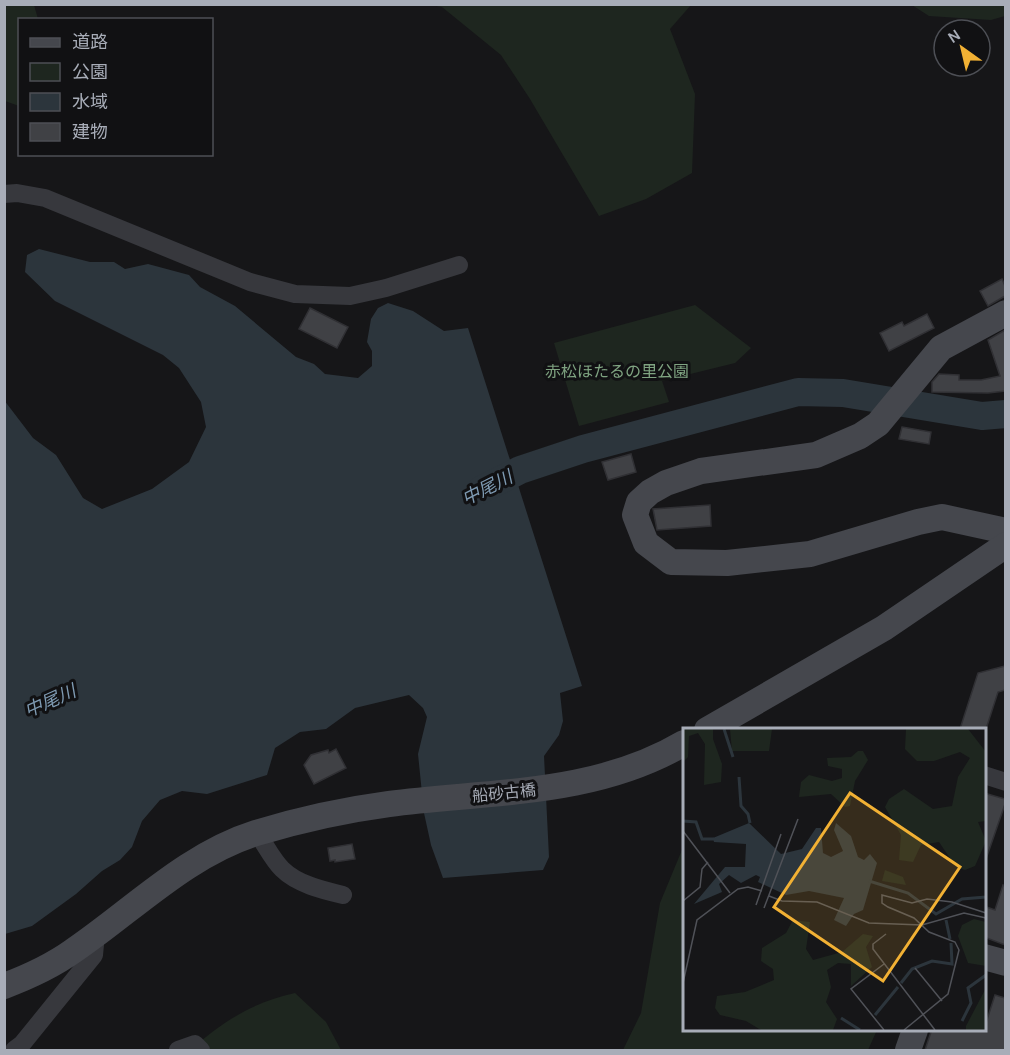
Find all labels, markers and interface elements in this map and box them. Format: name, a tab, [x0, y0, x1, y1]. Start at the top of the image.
legend	[18, 18, 213, 156]
north arrow	[932, 18, 992, 78]
text: N	[944, 25, 964, 47]
text: 道路	[72, 31, 108, 53]
text: 公園	[72, 61, 108, 83]
text: 水域	[72, 91, 108, 113]
text: 建物	[72, 121, 108, 143]
park label: 赤松ほたるの里公園	[545, 362, 689, 381]
water label: 中尾川	[458, 465, 518, 510]
water label: 中尾川	[21, 679, 81, 722]
inset map	[683, 728, 986, 1031]
street label: 船砂古橋	[471, 780, 537, 806]

